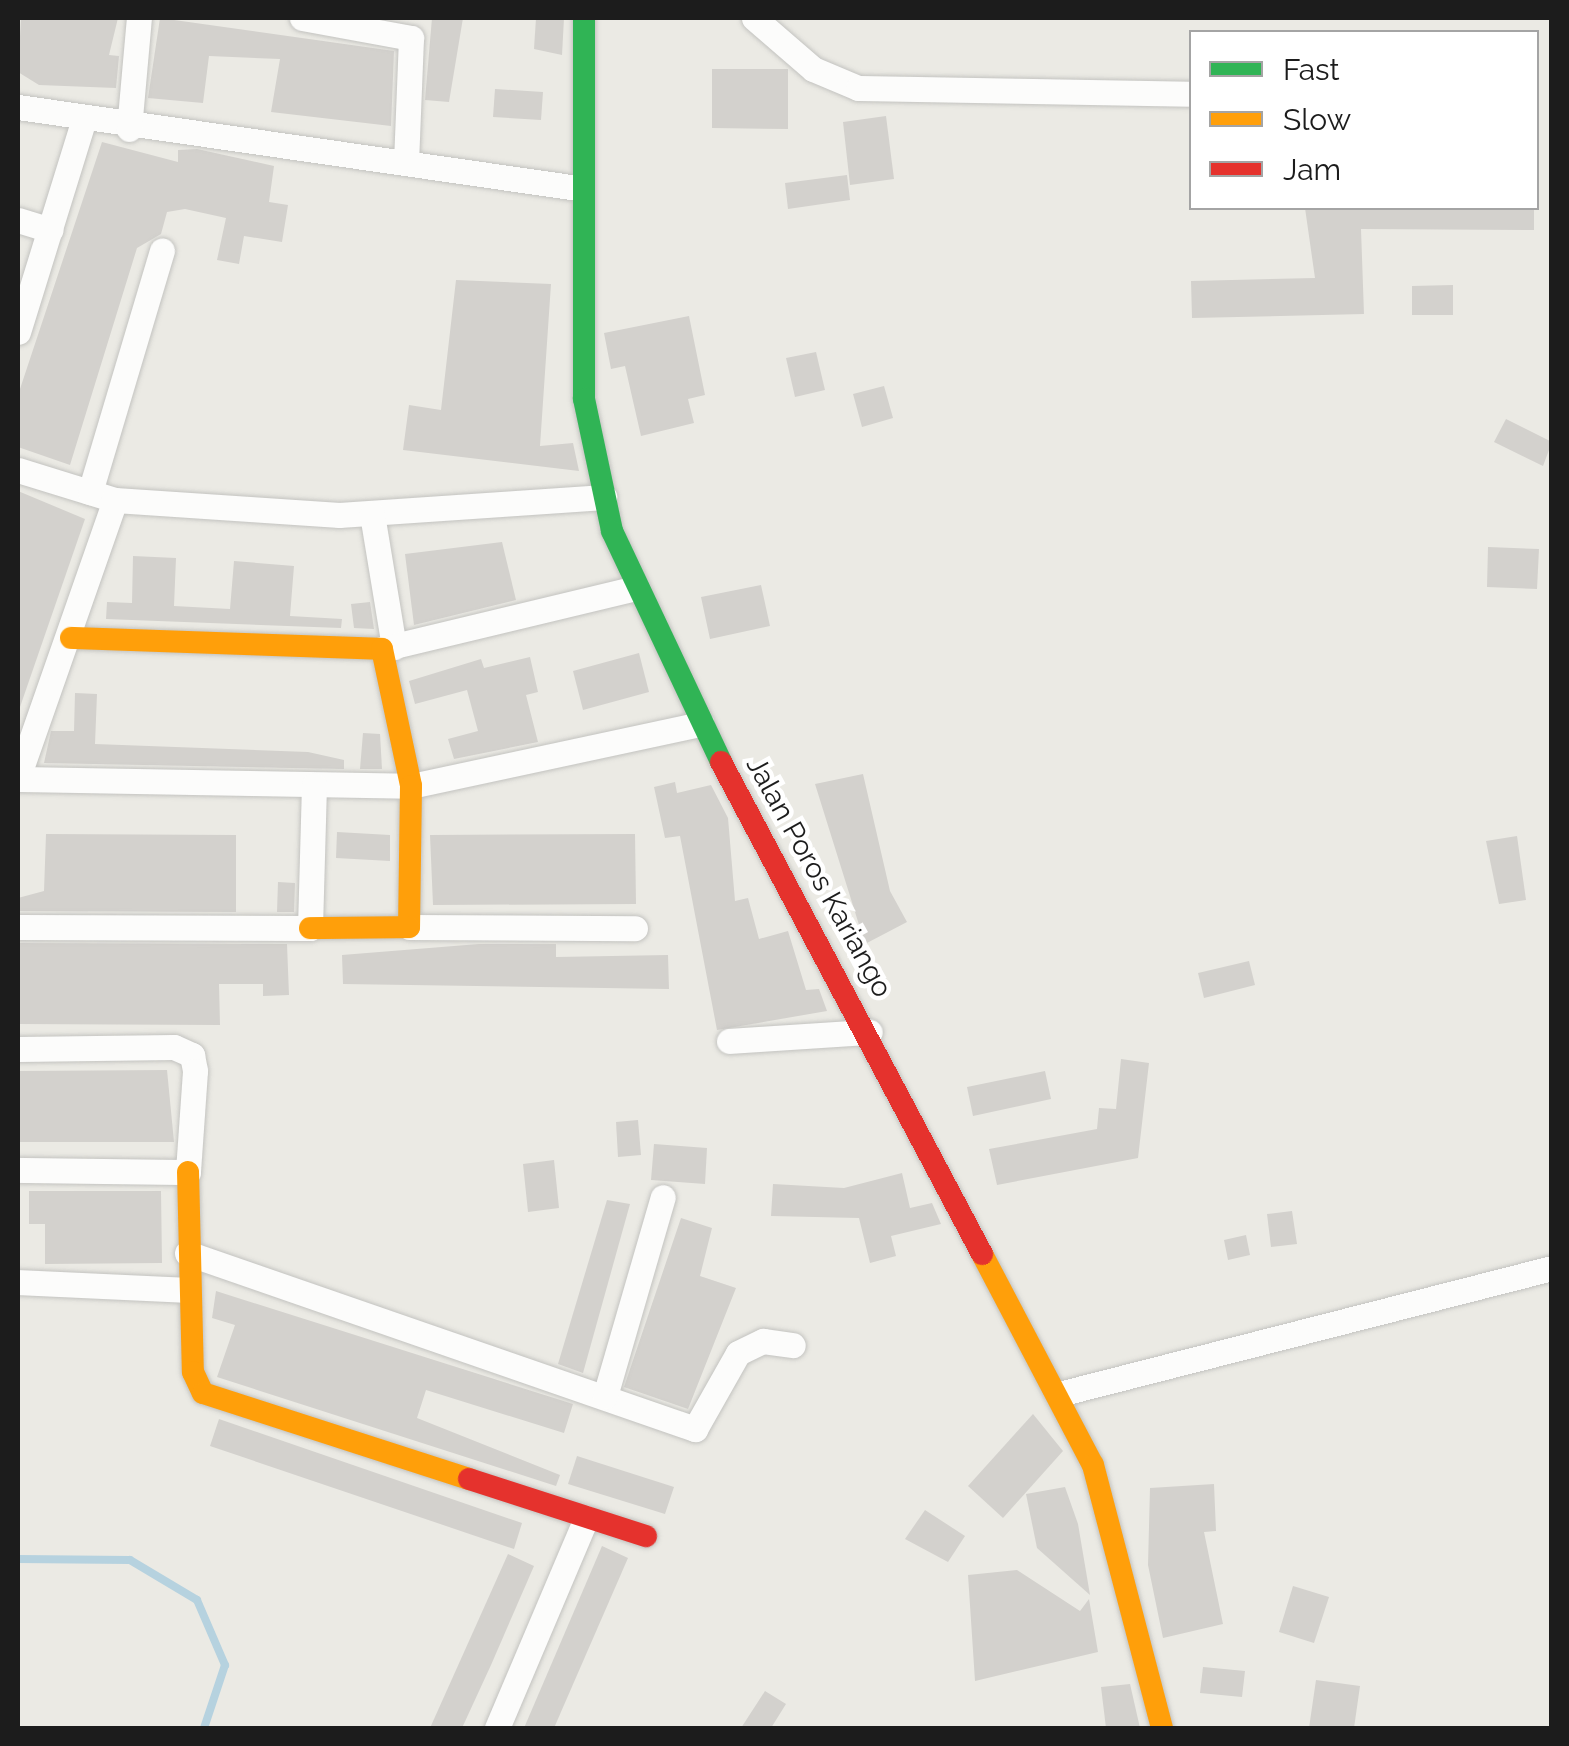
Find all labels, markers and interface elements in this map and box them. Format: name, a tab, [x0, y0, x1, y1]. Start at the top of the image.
legend	[1189, 30, 1539, 210]
text: Fast	[1283, 52, 1340, 87]
text: Slow	[1283, 102, 1351, 137]
text: Jam	[1283, 152, 1341, 187]
street label: Jalan Poros Kariango	[739, 751, 899, 1003]

